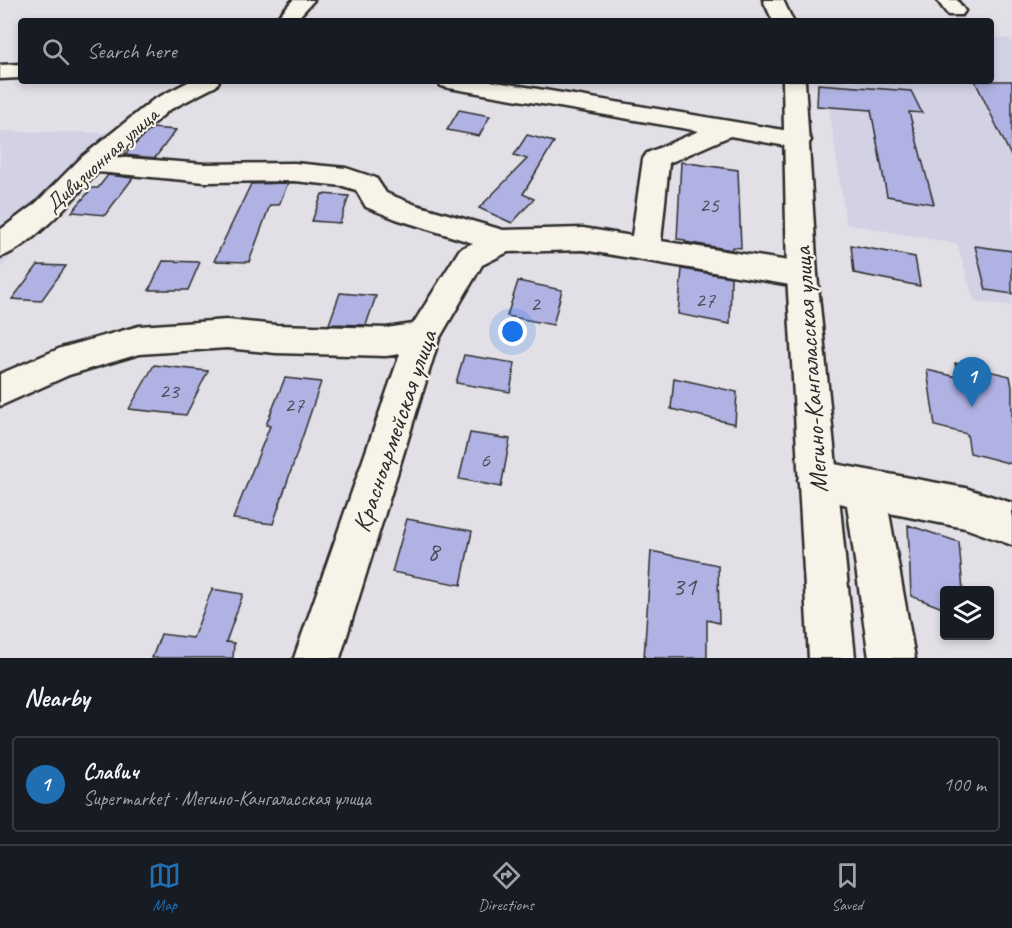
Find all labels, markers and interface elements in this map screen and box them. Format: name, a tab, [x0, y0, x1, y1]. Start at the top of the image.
search box	[18, 18, 994, 84]
icon: search	[39, 35, 72, 68]
text: Search here	[87, 37, 177, 65]
street label: Дивизионная улица	[39, 100, 166, 218]
house number: 25	[699, 191, 720, 219]
street label: Мегино-Кангаласская улица	[785, 244, 836, 494]
house number: 27	[695, 286, 716, 314]
house number: 2	[530, 290, 542, 318]
your location	[498, 317, 527, 346]
street label: Красноармейская улица	[345, 325, 445, 536]
pin: 1	[952, 358, 992, 407]
house number: 23	[159, 377, 181, 405]
house number: 27	[284, 391, 305, 419]
house number: 6	[480, 446, 491, 474]
house number: 8	[427, 534, 442, 568]
house number: 31	[672, 569, 698, 603]
map controls	[940, 586, 994, 640]
button: layers	[940, 586, 994, 640]
text: Nearby	[24, 681, 89, 714]
text: Славич	[83, 758, 138, 786]
text: 1	[41, 772, 50, 797]
text: 100 m	[943, 772, 986, 797]
text: Supermarket · Мегино-Кангаласская улица	[83, 786, 371, 811]
tab: Map	[148, 859, 181, 915]
tab: Directions	[478, 859, 534, 915]
tab: Saved	[831, 859, 864, 915]

